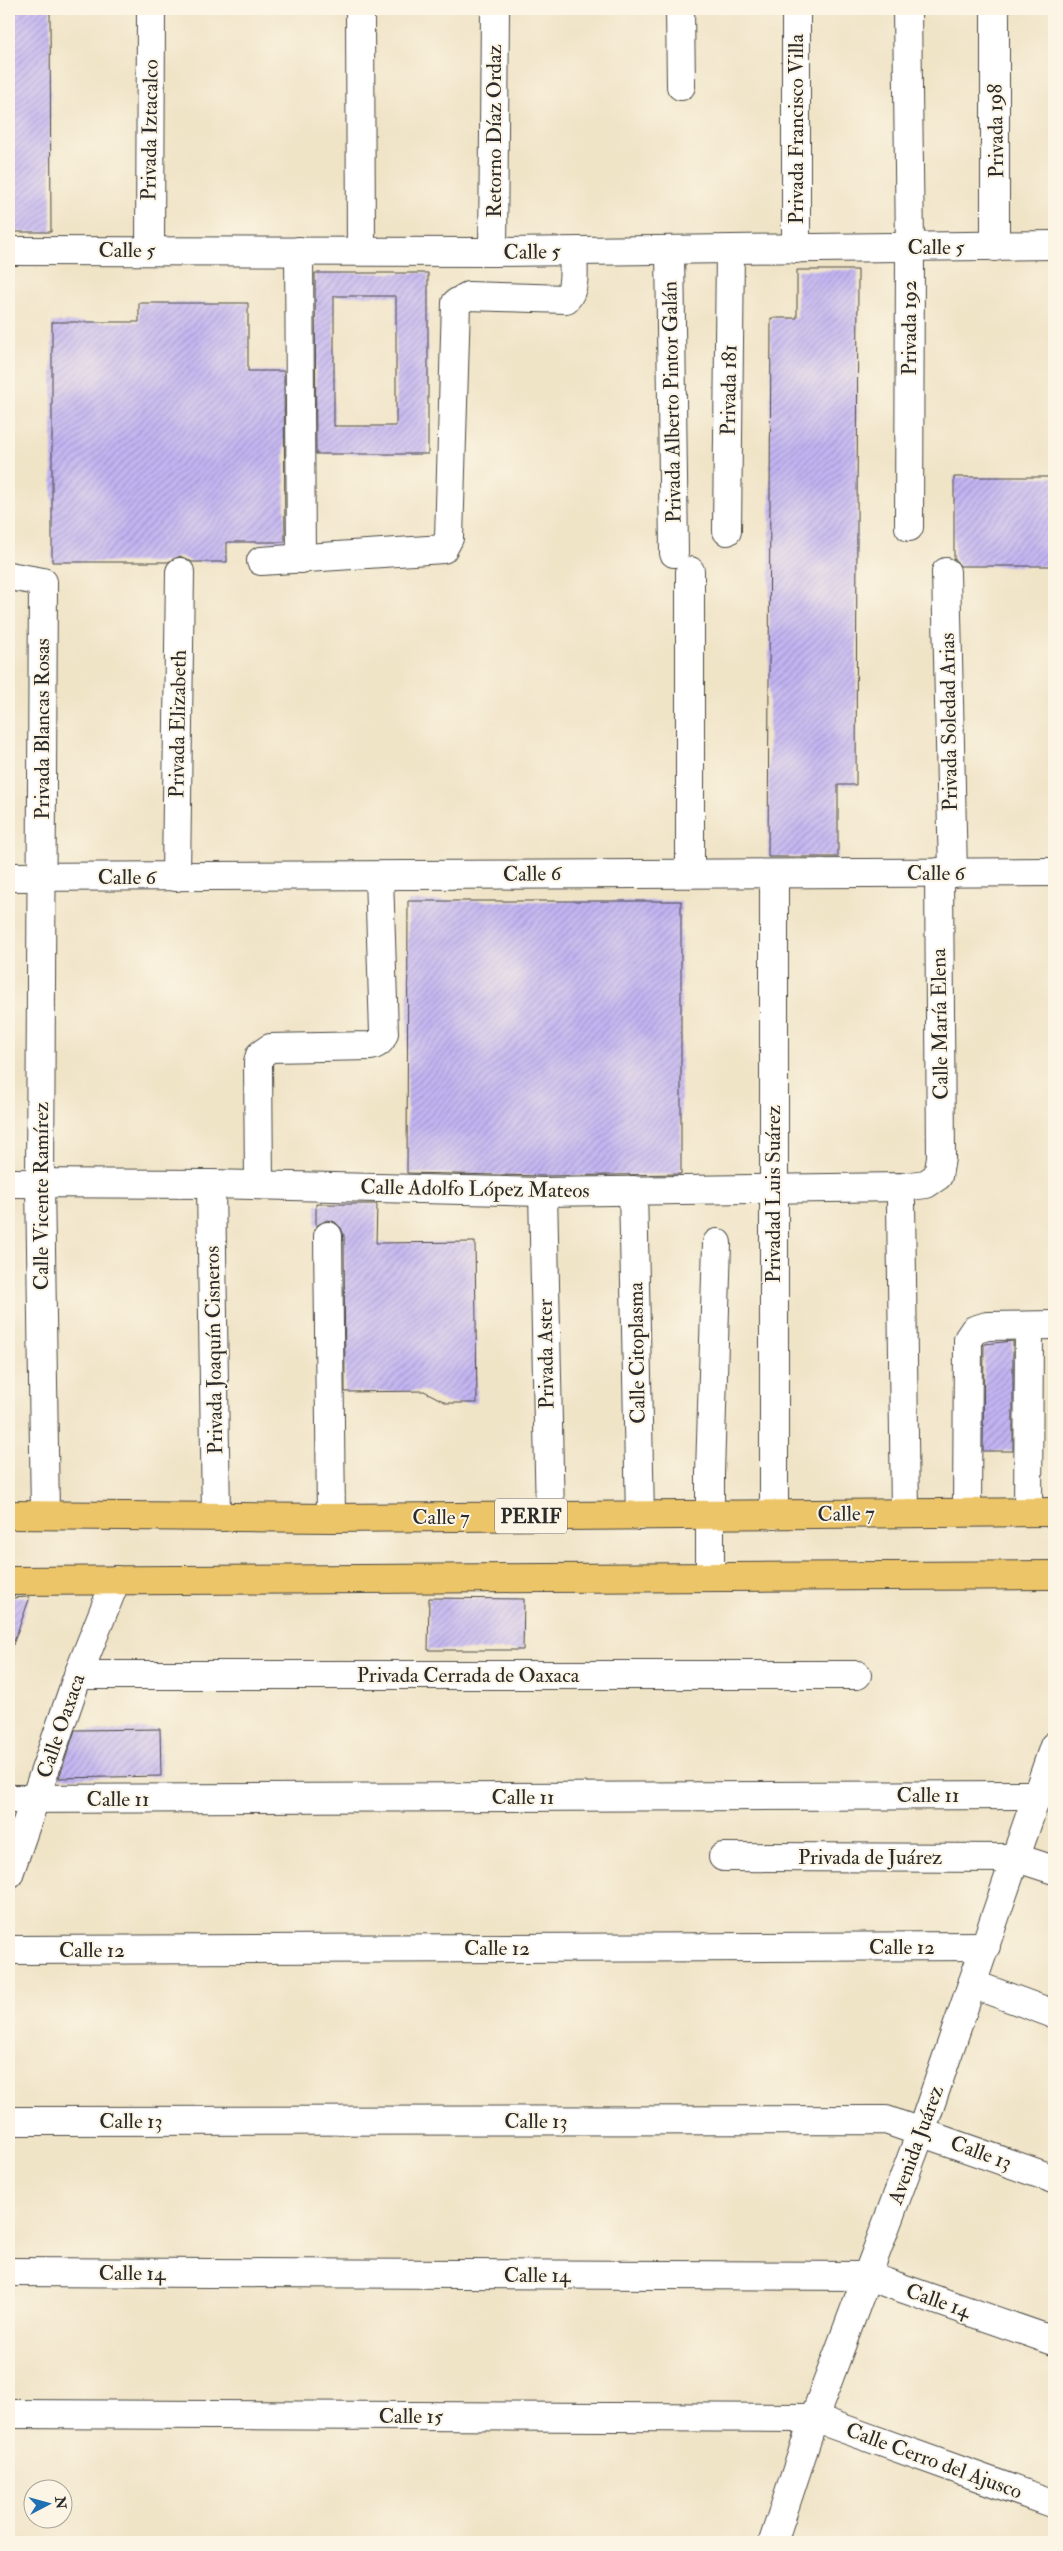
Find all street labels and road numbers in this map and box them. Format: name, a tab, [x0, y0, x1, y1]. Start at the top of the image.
street label: Privada Francisco Villa	[783, 34, 810, 224]
street label: Retorno Díaz Ordaz	[481, 44, 508, 218]
street label: Privada Iztacalco	[135, 59, 165, 201]
street label: Privada 198	[982, 83, 1010, 178]
street label: Calle 5	[907, 234, 965, 261]
street label: Calle 5	[98, 237, 156, 264]
street label: Calle 5	[503, 238, 562, 266]
street label: Privada 192	[896, 280, 923, 376]
street label: Privada Alberto Pintor Galán	[656, 281, 688, 523]
street label: Privada 181	[715, 344, 743, 436]
street label: Privada Soledad Arias	[934, 633, 964, 811]
street label: Privada Blancas Rosas	[29, 638, 56, 820]
street label: Privada Elizabeth	[163, 650, 193, 798]
street label: Calle 6	[503, 860, 563, 888]
street label: Calle 6	[907, 860, 967, 887]
street label: Calle 6	[98, 864, 158, 891]
street label: Calle María Elena	[925, 948, 955, 1100]
street label: Calle Vicente Ramírez	[28, 1102, 55, 1290]
street label: Privadad Luis Suárez	[760, 1105, 787, 1283]
street label: Calle Adolfo López Mateos	[360, 1174, 590, 1204]
street label: Privada Joaquín Cisneros	[199, 1245, 229, 1455]
street label: Calle Citoplasma	[622, 1281, 652, 1424]
street label: Privada Aster	[532, 1298, 560, 1409]
road number: PERIF	[495, 1498, 567, 1534]
street label: Calle 7	[817, 1500, 875, 1528]
street label: Calle 7	[412, 1504, 470, 1531]
street label: Privada Cerrada de Oaxaca	[357, 1662, 580, 1689]
street label: Calle Oaxaca	[31, 1670, 92, 1782]
street label: Calle 11	[897, 1782, 959, 1809]
street label: Calle 11	[492, 1784, 554, 1811]
street label: Calle 11	[87, 1786, 149, 1813]
street label: Privada de Juárez	[798, 1844, 942, 1871]
street label: Calle 12	[869, 1934, 935, 1961]
street label: Calle 12	[464, 1935, 530, 1962]
street label: Calle 12	[59, 1937, 125, 1964]
street label: Avenida Juárez	[882, 2082, 950, 2209]
street label: Calle 13	[99, 2108, 163, 2135]
street label: Calle 13	[504, 2108, 568, 2135]
street label: Calle 13	[947, 2129, 1015, 2177]
street label: Calle 14	[99, 2260, 167, 2287]
street label: Calle 14	[504, 2262, 572, 2289]
street label: Calle 14	[902, 2277, 975, 2325]
street label: Calle 15	[379, 2403, 444, 2430]
street label: Calle Cerro del Ajusco	[842, 2417, 1026, 2505]

